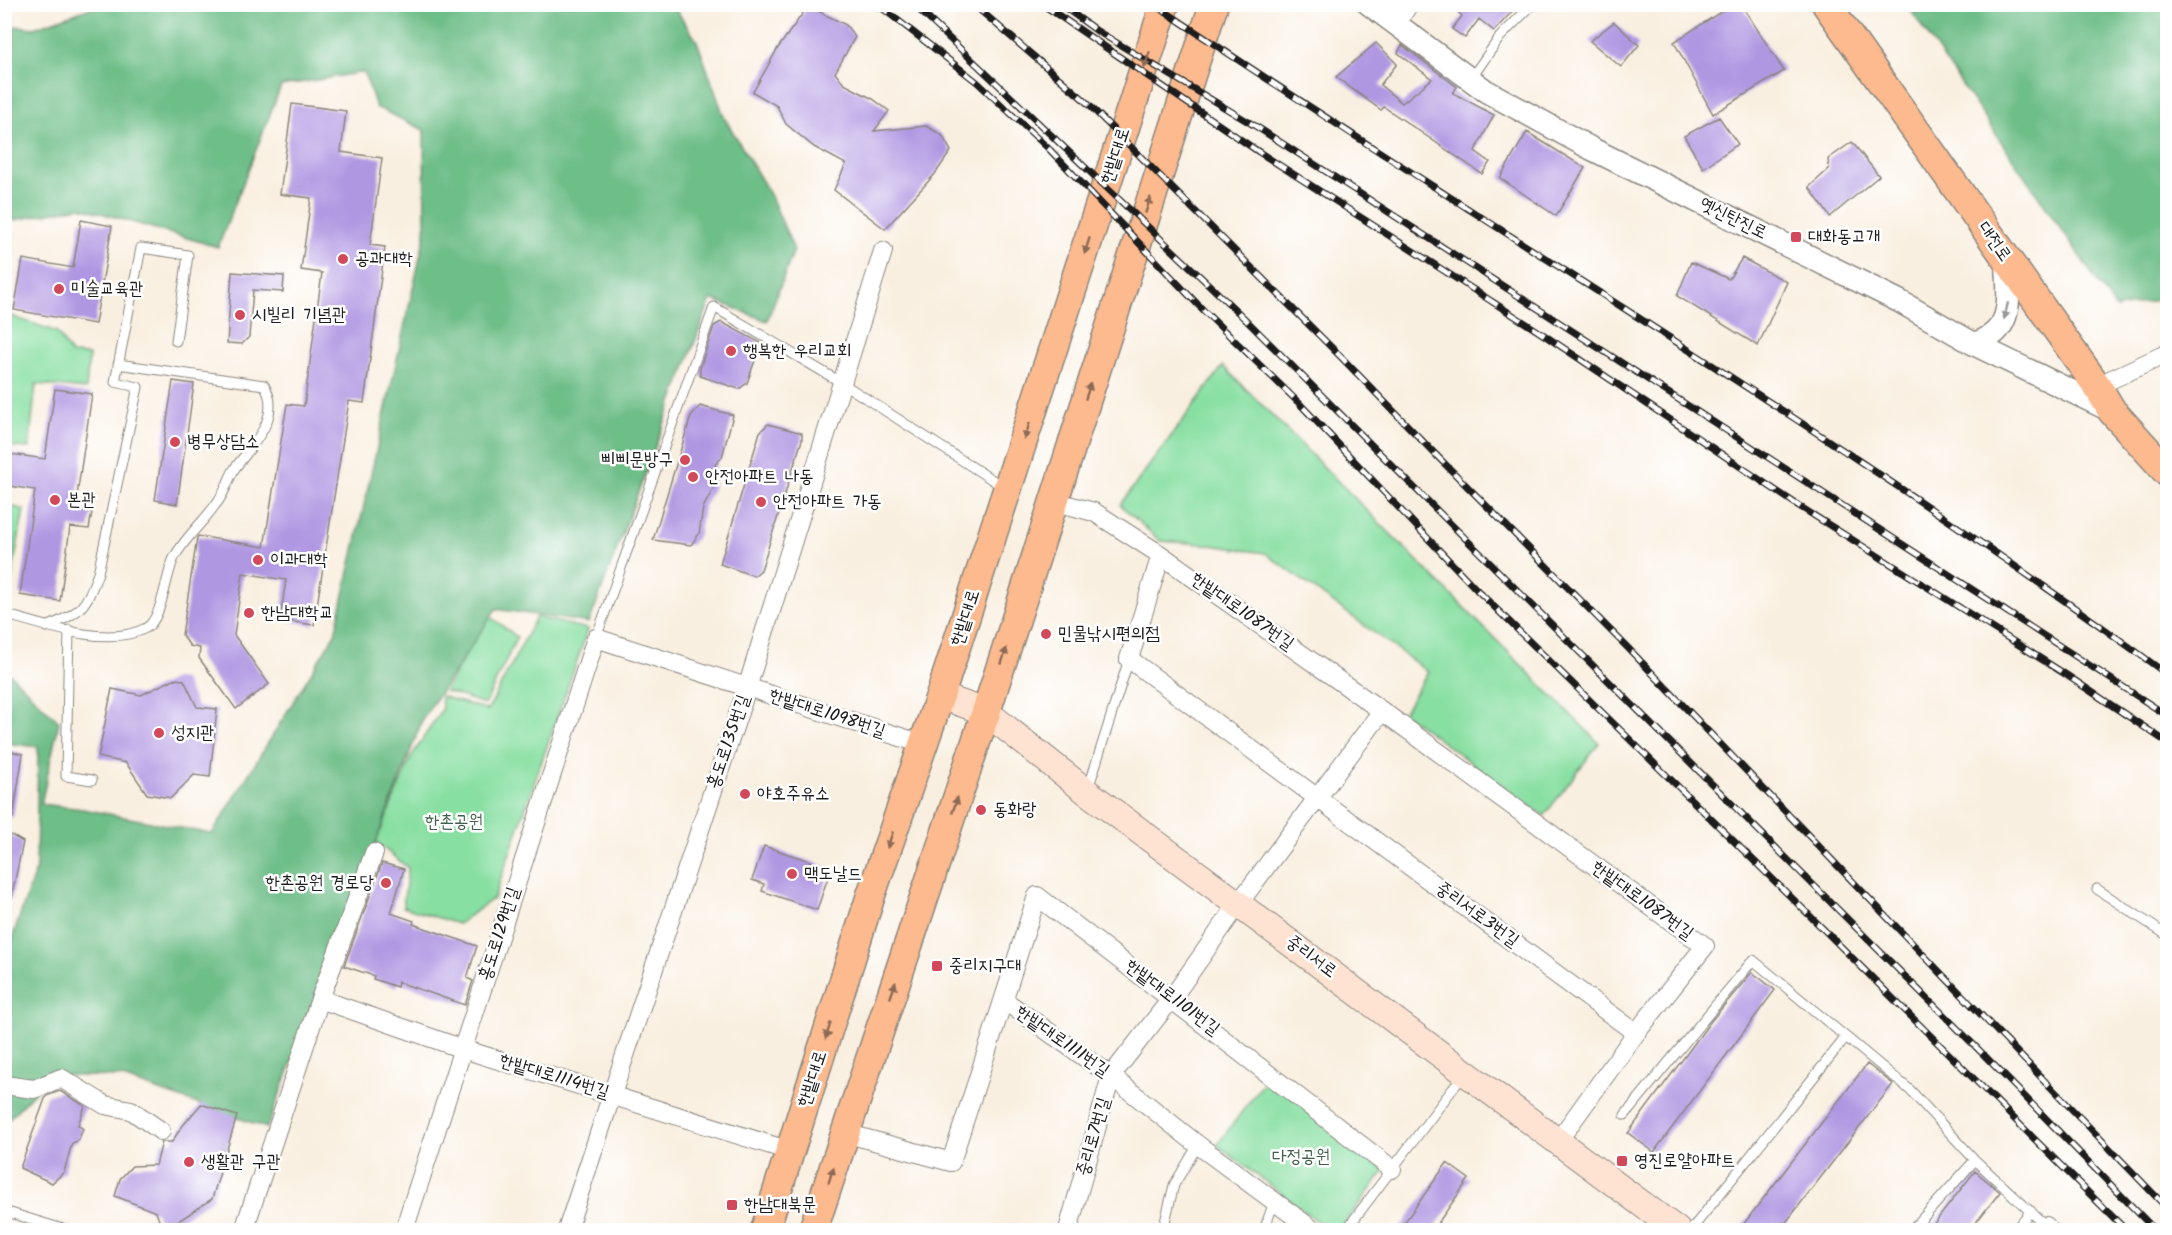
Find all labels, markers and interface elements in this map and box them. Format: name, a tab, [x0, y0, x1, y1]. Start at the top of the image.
one-way arrow	[1142, 51, 1152, 69]
street label: 한밭대로	[1093, 124, 1139, 188]
street label: 옛신탄진로	[1694, 190, 1772, 248]
one-way arrow	[1144, 196, 1154, 214]
street label: 대전로	[1970, 216, 2018, 268]
place label: 대화동고개	[1808, 223, 1880, 252]
marker: 대화동고개	[1789, 230, 1803, 244]
one-way arrow	[1082, 237, 1091, 255]
place label: 공과대학	[355, 245, 413, 274]
marker: 공과대학	[336, 252, 350, 266]
place label: 미술교육관	[71, 275, 143, 304]
marker: 미술교육관	[52, 282, 66, 296]
place label: 시빌리 기념관	[252, 301, 346, 330]
one-way arrow	[2001, 301, 2010, 320]
marker: 시빌리 기념관	[233, 308, 247, 322]
place label: 행복한 우리교회	[743, 337, 852, 366]
marker: 행복한 우리교회	[724, 344, 738, 358]
one-way arrow	[1084, 382, 1094, 400]
one-way arrow	[1022, 422, 1031, 440]
place label: 병무상담소	[187, 428, 259, 457]
marker: 병무상담소	[168, 435, 182, 449]
place label: 삐삐문방구	[601, 446, 673, 475]
marker: 삐삐문방구	[678, 453, 692, 467]
place label: 안전아파트 나동	[705, 463, 814, 492]
marker: 안전아파트 나동	[686, 470, 700, 484]
place label: 본관	[67, 486, 96, 515]
place label: 안전아파트 가동	[773, 488, 882, 517]
marker: 본관	[48, 493, 62, 507]
marker: 안전아파트 가동	[754, 495, 768, 509]
place label: 이과대학	[270, 546, 328, 575]
marker: 이과대학	[251, 553, 265, 567]
street label: 한밭대로1087번길	[1184, 566, 1300, 659]
street label: 한밭대로	[943, 586, 989, 650]
place label: 한남대학교	[261, 599, 333, 628]
marker: 한남대학교	[242, 606, 256, 620]
place label: 민물낚시편의점	[1058, 620, 1160, 649]
marker: 민물낚시편의점	[1039, 627, 1053, 641]
one-way arrow	[1000, 647, 1009, 665]
street label: 한밭대로1098번길	[765, 681, 890, 747]
street label: 홍도로135번길	[699, 690, 759, 793]
place label: 성지관	[171, 719, 214, 748]
marker: 성지관	[152, 726, 166, 740]
place label: 야호주유소	[757, 780, 829, 809]
marker: 야호주유소	[738, 787, 752, 801]
one-way arrow	[951, 796, 960, 814]
place label: 동화랑	[993, 796, 1037, 825]
marker: 동화랑	[974, 803, 988, 817]
park label: 한촌공원	[425, 808, 483, 837]
one-way arrow	[884, 831, 894, 849]
street label: 한밭대로1087번길	[1585, 854, 1700, 949]
place label: 맥도날드	[804, 860, 862, 889]
marker: 맥도날드	[785, 867, 799, 881]
place label: 한촌공원 경로당	[265, 869, 375, 898]
street label: 중리서로3번길	[1429, 875, 1525, 956]
marker: 한촌공원 경로당	[379, 876, 393, 890]
street label: 홍도로129번길	[471, 883, 529, 985]
street label: 중리서로	[1279, 928, 1343, 986]
place label: 중리지구대	[949, 952, 1021, 981]
street label: 한밭대로1101번길	[1118, 952, 1226, 1044]
marker: 중리지구대	[930, 959, 944, 973]
one-way arrow	[889, 981, 898, 999]
street label: 한밭대로1111번길	[1009, 999, 1116, 1086]
one-way arrow	[823, 1022, 832, 1040]
street label: 한밭대로1114번길	[495, 1047, 613, 1108]
street label: 한밭대로	[790, 1047, 836, 1111]
street label: 중리로7번길	[1069, 1094, 1119, 1180]
park label: 다정공원	[1272, 1143, 1330, 1172]
place label: 영진로얄아파트	[1634, 1147, 1735, 1176]
place label: 생활관 구관	[201, 1148, 281, 1177]
marker: 영진로얄아파트	[1615, 1154, 1629, 1168]
marker: 생활관 구관	[182, 1155, 196, 1169]
one-way arrow	[827, 1166, 837, 1184]
place label: 한남대북문	[744, 1191, 816, 1220]
marker: 한남대북문	[725, 1198, 739, 1212]

